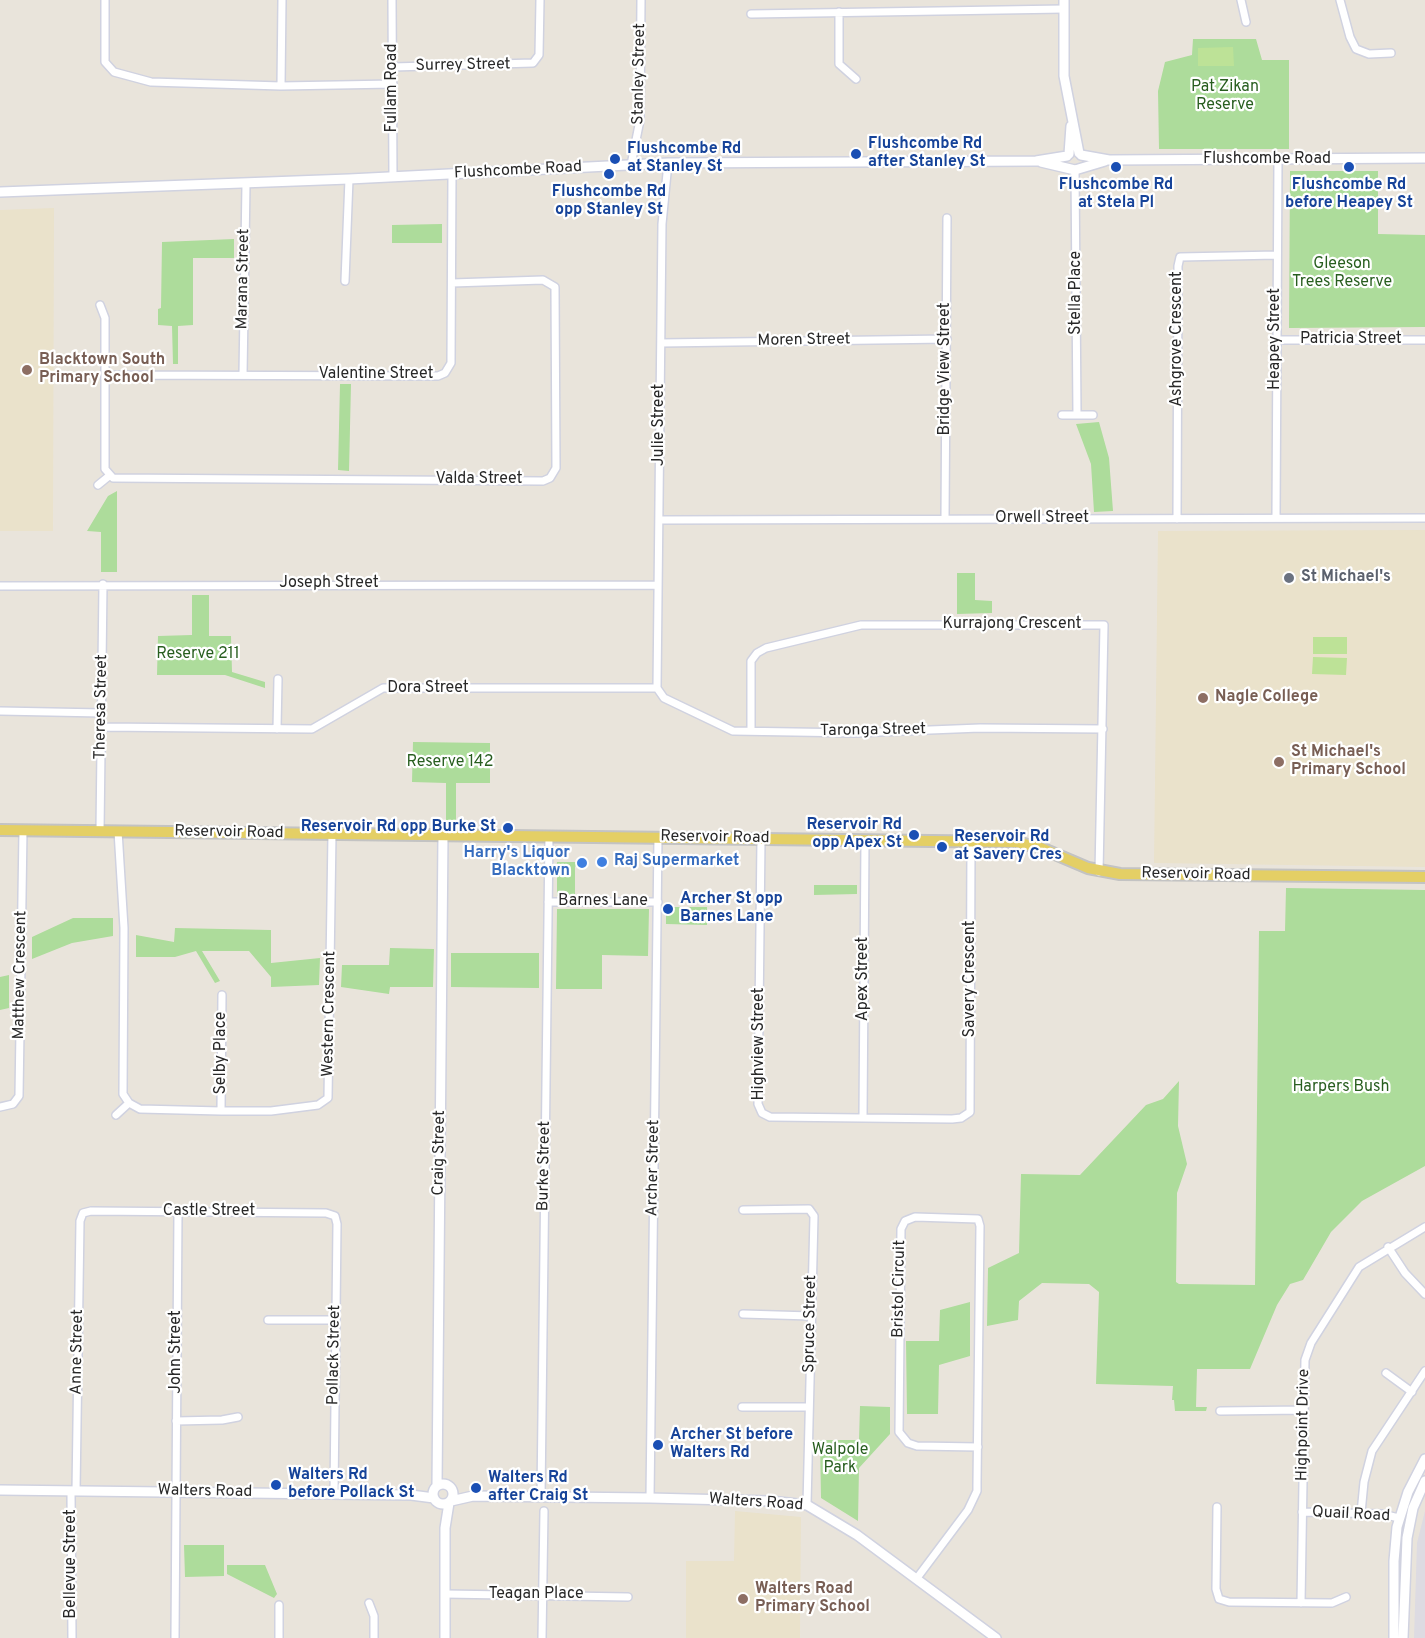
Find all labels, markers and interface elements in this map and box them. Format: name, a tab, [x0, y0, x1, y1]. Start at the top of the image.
street label: Stanley Street	[630, 23, 650, 125]
street label: Fullam Road	[383, 44, 403, 132]
street label: Surrey Street	[415, 56, 511, 76]
park label: Pat Zikan Reserve	[1191, 78, 1259, 116]
place label: Flushcombe Rd after Stanley St	[868, 135, 986, 173]
place label: Flushcombe Rd at Stanley St	[627, 140, 741, 178]
marker: Flushcombe Rd after Stanley St	[849, 147, 863, 161]
street label: Flushcombe Road	[1203, 150, 1331, 170]
marker: Flushcombe Rd at Stanley St	[608, 152, 622, 166]
street label: Flushcombe Road	[454, 158, 582, 184]
marker: Flushcombe Rd at Stela Pl	[1109, 160, 1123, 174]
marker: Flushcombe Rd before Heapey St	[1342, 160, 1356, 174]
marker: Flushcombe Rd opp Stanley St	[602, 167, 616, 181]
place label: Flushcombe Rd at Stela Pl	[1059, 176, 1173, 214]
place label: Flushcombe Rd before Heapey St	[1285, 176, 1413, 214]
place label: Flushcombe Rd opp Stanley St	[552, 183, 666, 221]
street label: Marana Street	[234, 228, 254, 330]
street label: Stella Place	[1067, 251, 1087, 335]
park label: Gleeson Trees Reserve	[1292, 255, 1392, 293]
street label: Ashgrove Crescent	[1168, 271, 1188, 407]
street label: Heapey Street	[1266, 288, 1286, 390]
street label: Bridge View Street	[936, 302, 956, 436]
street label: Patricia Street	[1300, 330, 1402, 350]
street label: Moren Street	[757, 331, 851, 351]
place label: Blacktown South Primary School	[39, 351, 165, 389]
marker: Blacktown South Primary School	[20, 363, 34, 377]
street label: Valentine Street	[319, 365, 433, 385]
street label: Julie Street	[650, 384, 670, 466]
street label: Valda Street	[435, 470, 523, 490]
street label: Orwell Street	[995, 509, 1089, 529]
place label: St Michael's	[1301, 568, 1391, 588]
marker: St Michael's	[1282, 571, 1296, 585]
street label: Joseph Street	[279, 574, 379, 594]
street label: Kurrajong Crescent	[942, 615, 1082, 635]
park label: Reserve 211	[156, 645, 240, 665]
street label: Theresa Street	[91, 654, 113, 760]
street label: Dora Street	[387, 679, 469, 699]
place label: Nagle College	[1215, 688, 1318, 708]
marker: Nagle College	[1196, 691, 1210, 705]
street label: Taronga Street	[820, 720, 926, 742]
place label: St Michael's Primary School	[1291, 743, 1406, 781]
park label: Reserve 142	[406, 753, 494, 773]
marker: St Michael's Primary School	[1272, 755, 1286, 769]
place label: Reservoir Rd opp Apex St	[806, 816, 902, 854]
place label: Reservoir Rd opp Burke St	[301, 818, 496, 838]
marker: Reservoir Rd opp Burke St	[501, 821, 515, 835]
street label: Reservoir Road	[174, 822, 284, 844]
street label: Reservoir Road	[660, 827, 770, 849]
marker: Reservoir Rd opp Apex St	[907, 828, 921, 842]
place label: Reservoir Rd at Savery Cres	[954, 828, 1062, 866]
marker: Reservoir Rd at Savery Cres	[935, 840, 949, 854]
place label: Harry's Liquor Blacktown	[464, 844, 570, 882]
place label: Raj Supermarket	[614, 852, 739, 872]
marker: Raj Supermarket	[595, 855, 609, 869]
marker: Harry's Liquor Blacktown	[575, 856, 589, 870]
street label: Reservoir Road	[1141, 864, 1251, 886]
place label: Archer St opp Barnes Lane	[680, 890, 783, 928]
street label: Barnes Lane	[558, 892, 648, 912]
marker: Archer St opp Barnes Lane	[661, 902, 675, 916]
street label: Matthew Crescent	[10, 911, 32, 1039]
street label: Savery Crescent	[961, 920, 981, 1038]
street label: Apex Street	[854, 937, 874, 1021]
street label: Western Crescent	[319, 951, 341, 1077]
street label: Highview Street	[750, 987, 770, 1101]
street label: Selby Place	[212, 1012, 232, 1094]
park label: Harpers Bush	[1293, 1078, 1389, 1098]
street label: Craig Street	[430, 1110, 450, 1196]
street label: Archer Street	[644, 1119, 664, 1217]
street label: Burke Street	[535, 1121, 555, 1211]
street label: Castle Street	[163, 1202, 255, 1222]
street label: Bristol Circuit	[890, 1240, 910, 1338]
street label: Spruce Street	[801, 1275, 821, 1373]
street label: Pollack Street	[325, 1305, 345, 1405]
street label: Anne Street	[68, 1309, 88, 1395]
street label: John Street	[167, 1310, 187, 1394]
street label: Highpoint Drive	[1293, 1369, 1315, 1481]
place label: Archer St before Walters Rd	[670, 1426, 793, 1464]
marker: Archer St before Walters Rd	[651, 1438, 665, 1452]
park label: Walpole Park	[812, 1441, 868, 1479]
place label: Walters Rd before Pollack St	[288, 1466, 414, 1504]
place label: Walters Rd after Craig St	[488, 1469, 588, 1507]
marker: Walters Rd before Pollack St	[269, 1478, 283, 1492]
marker: Walters Rd after Craig St	[469, 1481, 483, 1495]
street label: Walters Road	[158, 1482, 252, 1502]
street label: Walters Road	[708, 1490, 804, 1516]
street label: Quail Road	[1311, 1503, 1391, 1527]
street label: Bellevue Street	[62, 1509, 82, 1619]
place label: Walters Road Primary School	[755, 1580, 870, 1618]
street label: Teagan Place	[488, 1585, 584, 1605]
marker: Walters Road Primary School	[736, 1592, 750, 1606]

